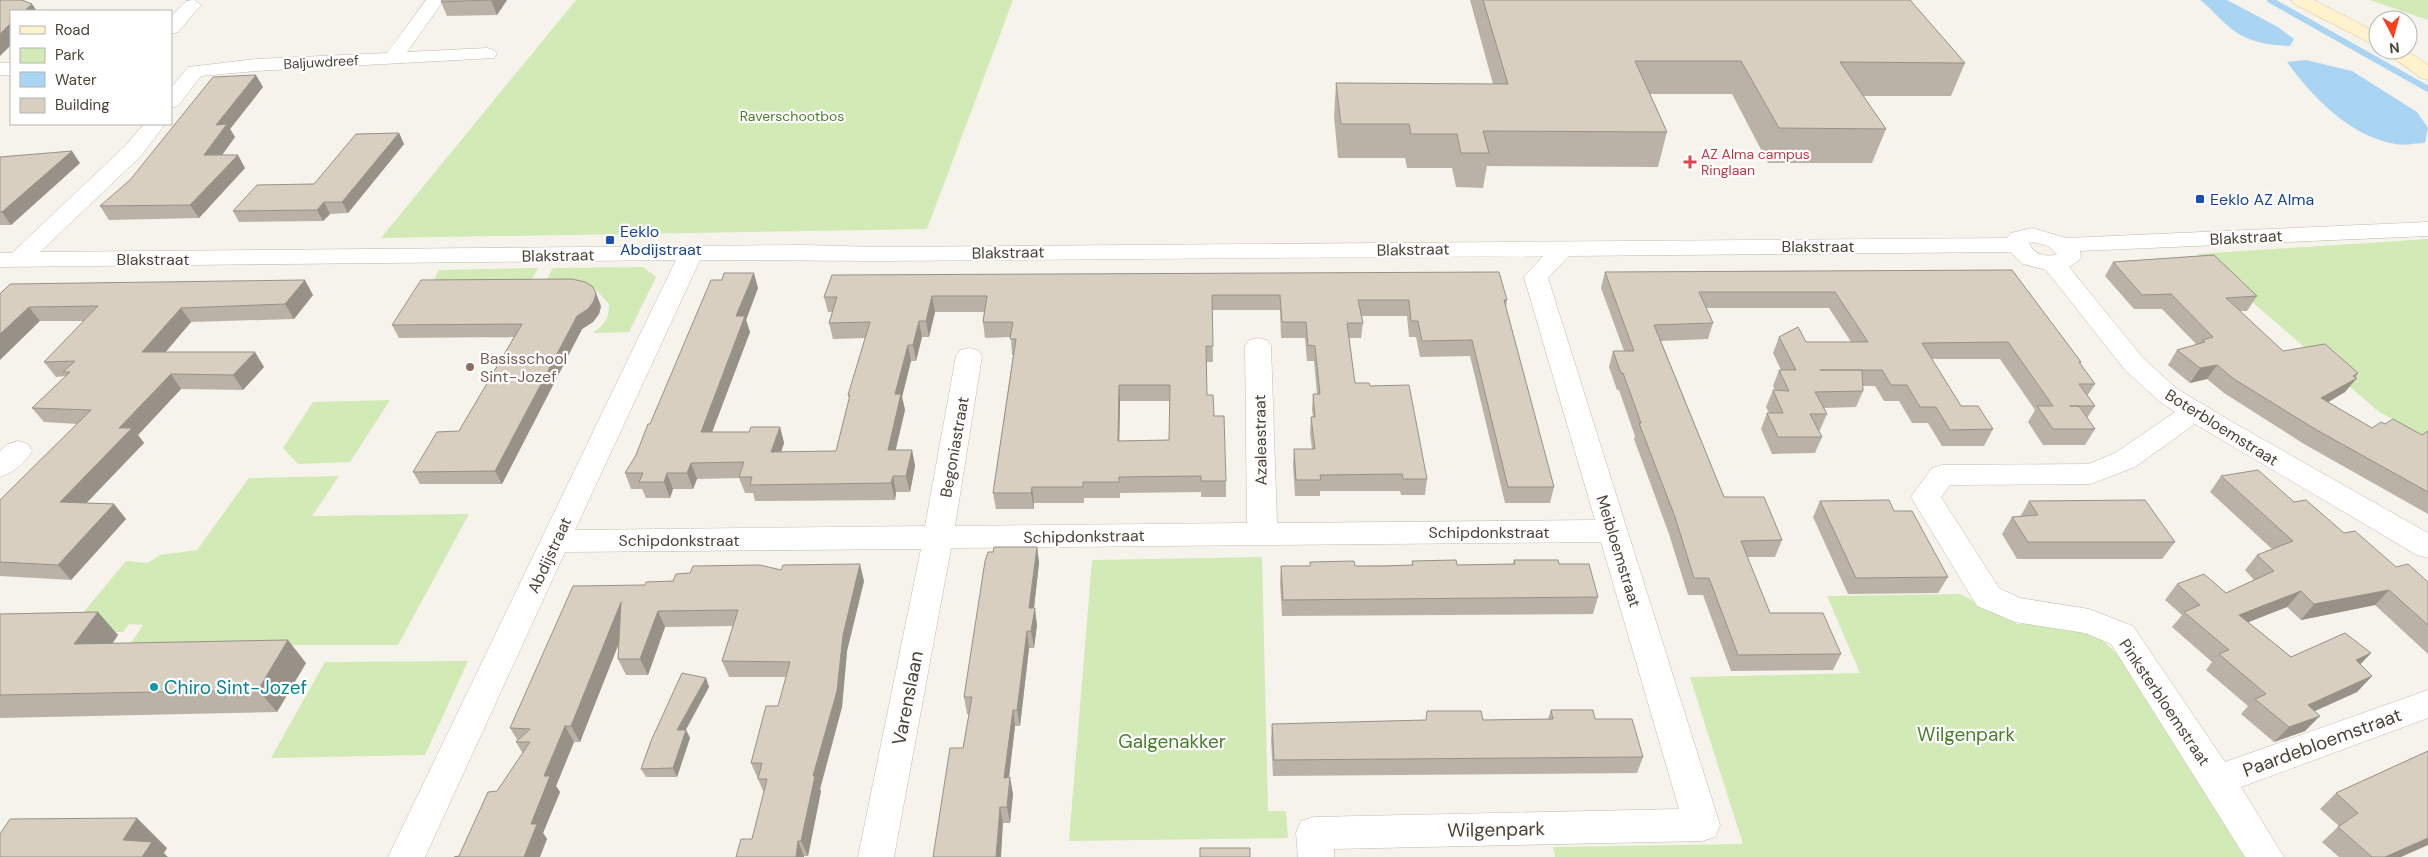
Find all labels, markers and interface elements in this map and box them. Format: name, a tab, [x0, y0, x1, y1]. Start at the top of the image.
legend	[10, 10, 172, 125]
north arrow	[2368, 10, 2418, 60]
text: Road	[55, 20, 90, 40]
text: N	[2388, 38, 2400, 57]
text: Park	[55, 45, 85, 65]
street label: Baljuwdreef	[283, 51, 359, 73]
text: Water	[55, 70, 97, 90]
text: Building	[55, 95, 110, 115]
park label: Raverschootbos	[740, 107, 844, 125]
place label: AZ Alma campus Ringlaan	[1701, 145, 1810, 179]
marker: AZ Alma campus Ringlaan	[1683, 155, 1697, 169]
place label: Eeklo AZ Alma	[2210, 189, 2314, 210]
marker: Eeklo AZ Alma	[2194, 193, 2206, 205]
place label: Eeklo Abdijstraat	[620, 221, 702, 260]
street label: Blakstraat	[2209, 225, 2283, 250]
marker: Eeklo Abdijstraat	[604, 234, 616, 246]
street label: Blakstraat	[1782, 236, 1854, 257]
street label: Blakstraat	[1376, 238, 1450, 261]
street label: Blakstraat	[971, 241, 1045, 264]
street label: Blakstraat	[521, 244, 595, 267]
street label: Blakstraat	[117, 249, 189, 270]
place label: Basisschool Sint-Jozef	[480, 348, 567, 387]
marker: Basisschool Sint-Jozef	[464, 361, 476, 373]
street label: Boterbloemstraat	[2161, 384, 2282, 471]
street label: Azaleastraat	[1249, 394, 1272, 486]
street label: Begoniastraat	[935, 395, 974, 499]
street label: Meibloemstraat	[1592, 493, 1646, 610]
street label: Abdijstraat	[523, 514, 576, 597]
street label: Schipdonkstraat	[1428, 522, 1550, 543]
street label: Schipdonkstraat	[1023, 525, 1145, 548]
street label: Schipdonkstraat	[618, 530, 740, 551]
street label: Pinksterbloemstraat	[2114, 635, 2215, 770]
street label: Varenslaan	[886, 649, 929, 747]
place label: Chiro Sint-Jozef	[164, 675, 307, 700]
marker: Chiro Sint-Jozef	[148, 681, 160, 693]
street label: Paardebloemstraat	[2239, 702, 2405, 783]
park label: Wilgenpark	[1917, 722, 2015, 747]
park label: Galgenakker	[1118, 729, 1226, 754]
street label: Wilgenpark	[1447, 816, 1546, 843]

